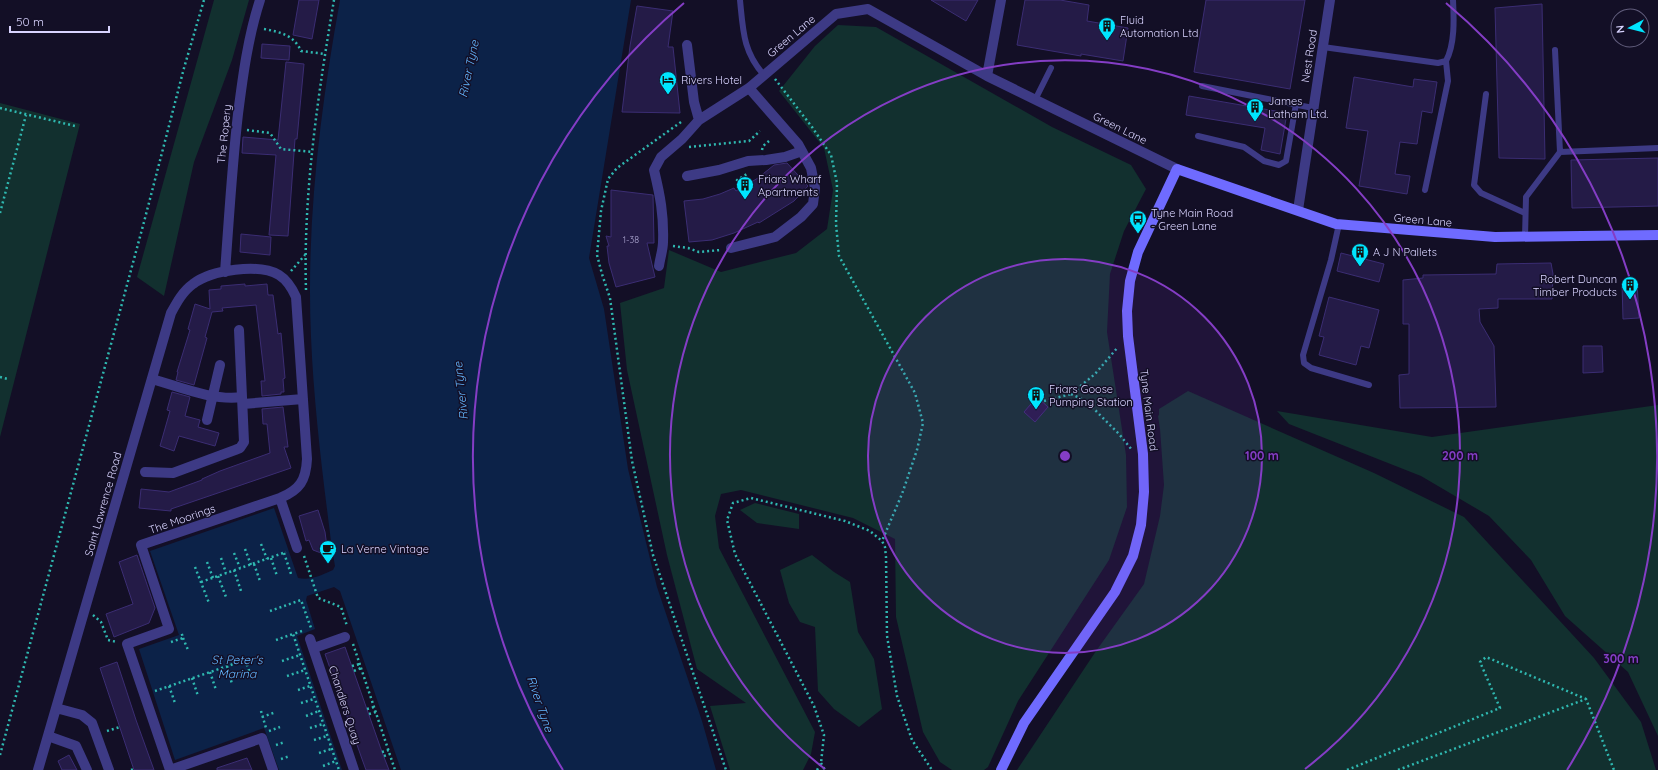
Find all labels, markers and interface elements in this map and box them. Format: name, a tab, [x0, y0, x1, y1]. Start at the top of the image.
scale bar	[10, 8, 109, 34]
north arrow	[1610, 8, 1650, 48]
street label: Green Lane	[764, 12, 818, 60]
place label: Fluid Automation Ltd	[1120, 13, 1199, 40]
text: 50 m	[16, 14, 44, 29]
building icon: Fluid Automation Ltd	[1097, 16, 1117, 41]
text: N	[1613, 24, 1628, 34]
street label: Nest Road	[1298, 29, 1320, 83]
water label: River Tyne	[455, 38, 482, 99]
hotel icon: Rivers Hotel	[658, 70, 678, 95]
place label: Rivers Hotel	[681, 73, 742, 87]
place label: James Latham Ltd.	[1268, 94, 1328, 121]
building icon: James Latham Ltd.	[1245, 97, 1265, 122]
street label: The Ropery	[214, 104, 234, 164]
street label: Green Lane	[1091, 109, 1149, 147]
place label: Friars Wharf Apartments	[758, 172, 822, 199]
building icon: Friars Wharf Apartments	[735, 175, 755, 200]
place label: Tyne Main Road - Green Lane	[1151, 206, 1233, 233]
bus stop icon: Tyne Main Road - Green Lane	[1128, 209, 1148, 234]
street label: Green Lane	[1393, 210, 1453, 230]
house number: 1-38	[623, 234, 639, 245]
building icon: A J N Pallets	[1350, 242, 1370, 267]
place label: A J N Pallets	[1373, 245, 1437, 259]
place label: Robert Duncan Timber Products	[1533, 272, 1617, 299]
building icon: Robert Duncan Timber Products	[1620, 275, 1640, 300]
water label: River Tyne	[450, 360, 471, 421]
street label: Tyne Main Road	[1137, 368, 1161, 452]
place label: Friars Goose Pumping Station	[1049, 382, 1133, 409]
building icon: Friars Goose Pumping Station	[1026, 385, 1046, 410]
text: 100 m	[1245, 448, 1279, 463]
text: 200 m	[1442, 448, 1478, 463]
centre of rings	[1058, 449, 1072, 463]
street label: Saint Lawrence Road	[81, 450, 125, 558]
street label: The Moorings	[147, 501, 217, 537]
cafe icon: La Verne Vintage	[318, 539, 338, 564]
place label: La Verne Vintage	[341, 542, 429, 556]
text: 300 m	[1603, 651, 1639, 666]
water label: St Peter's Marina	[211, 652, 264, 681]
street label: Chandlers Quay	[326, 664, 364, 746]
water label: River Tyne	[524, 674, 557, 735]

